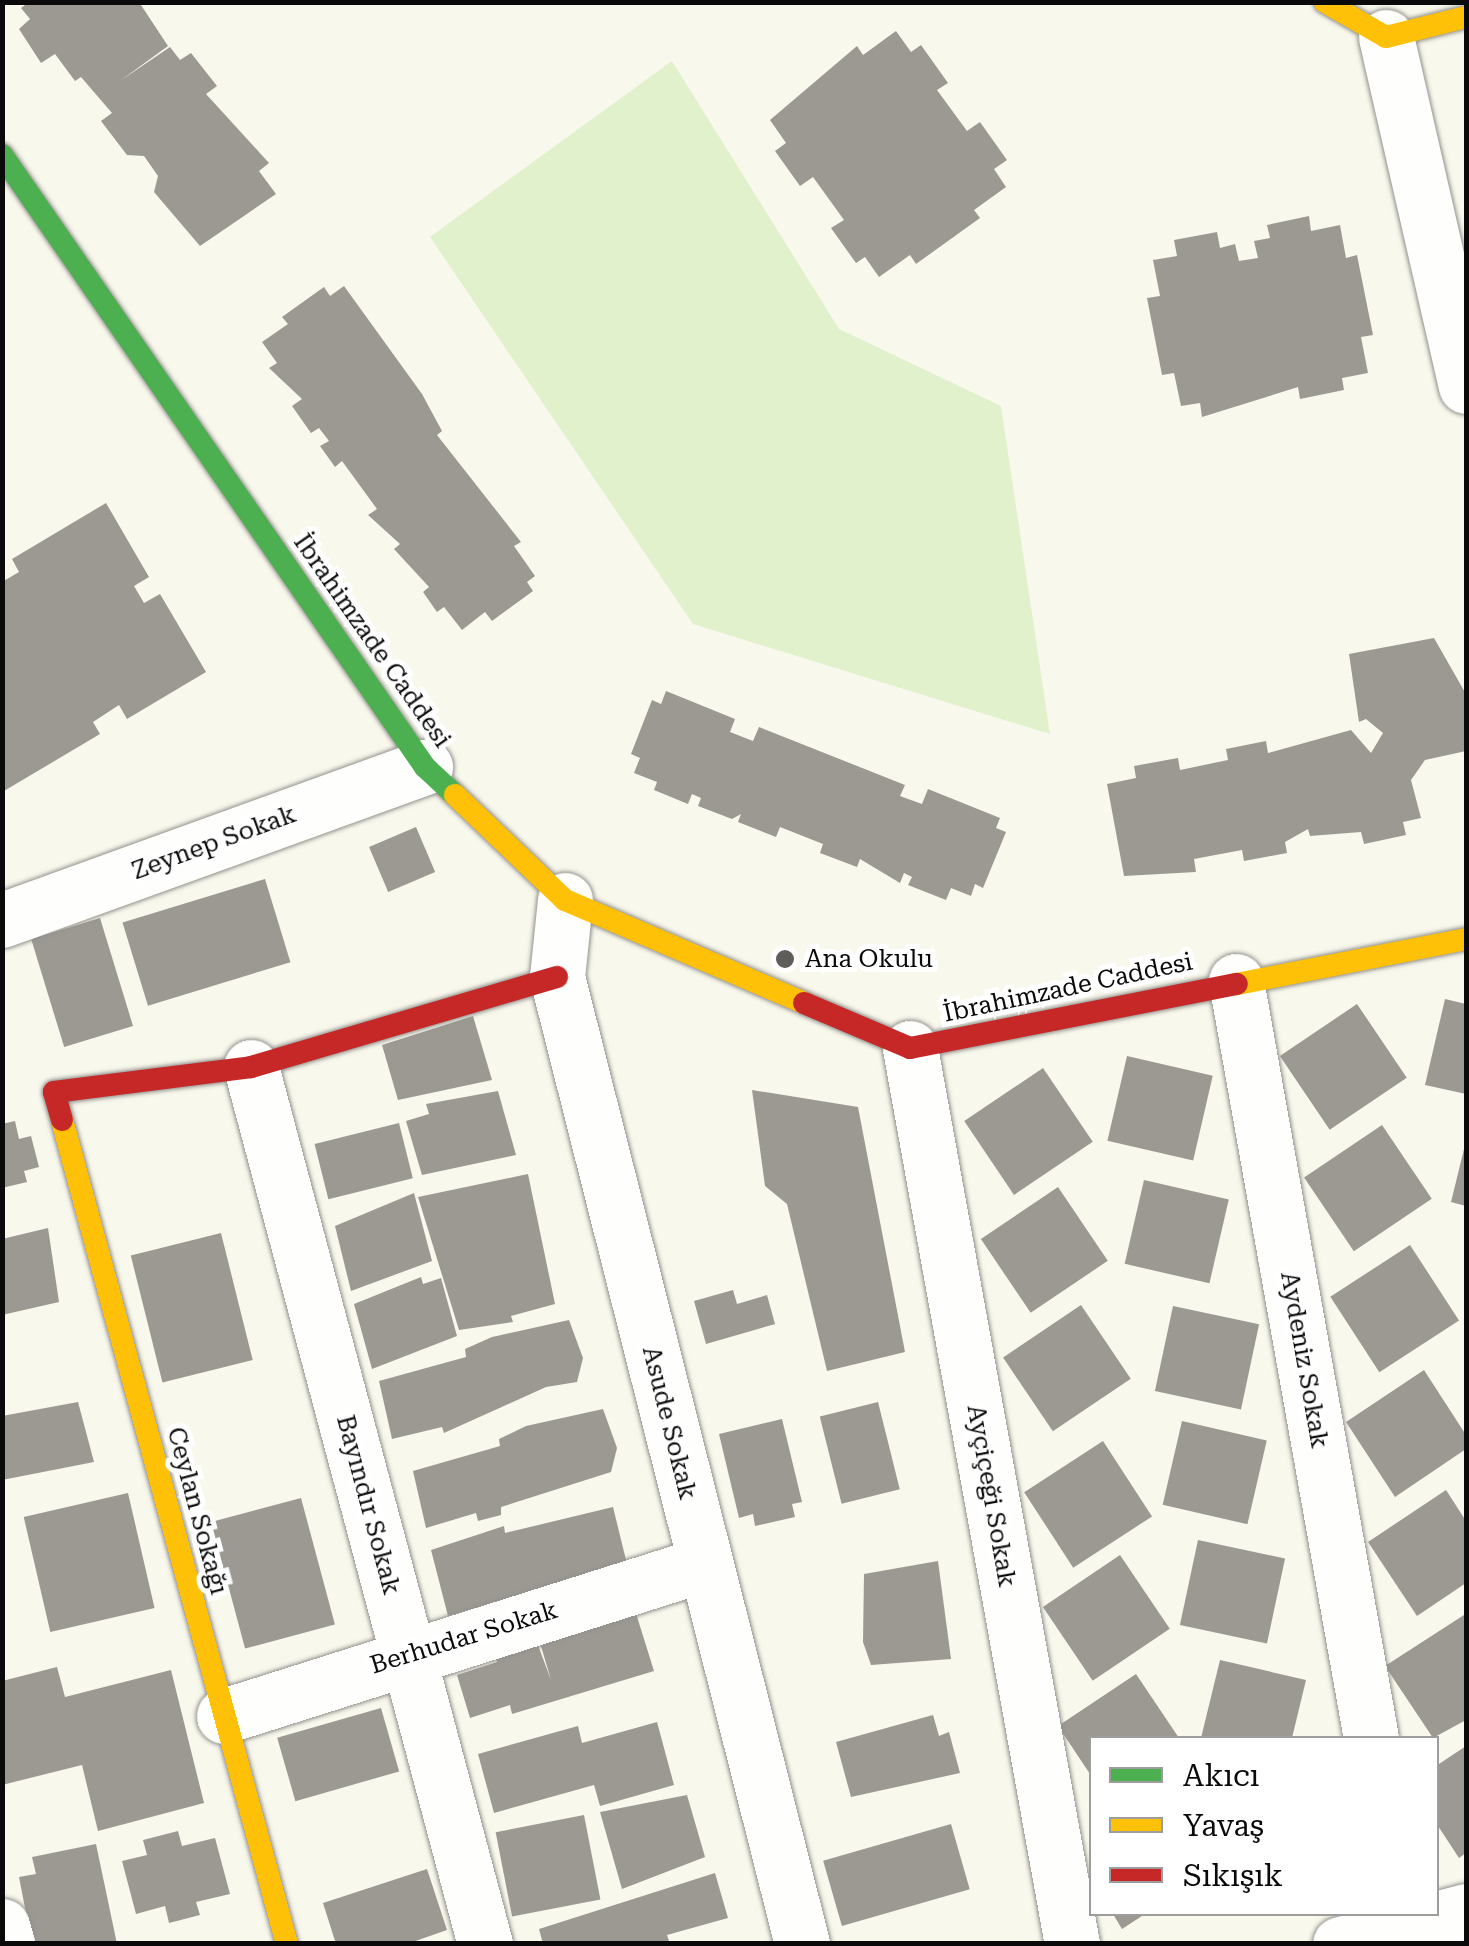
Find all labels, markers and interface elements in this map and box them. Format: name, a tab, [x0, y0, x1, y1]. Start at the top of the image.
street label: İbrahimzade Caddesi	[287, 528, 457, 754]
street label: Zeynep Sokak	[128, 799, 300, 887]
place label: Ana Okulu	[805, 944, 933, 974]
street label: İbrahimzade Caddesi	[941, 947, 1195, 1029]
marker: Ana Okulu	[774, 948, 796, 970]
street label: Aydeniz Sokak	[1274, 1269, 1334, 1451]
street label: Asude Sokak	[635, 1343, 703, 1503]
street label: Ayçiçeği Sokak	[960, 1402, 1022, 1590]
street label: Bayındır Sokak	[330, 1412, 406, 1598]
street label: Ceylan Sokağı	[160, 1424, 234, 1598]
street label: Berhudar Sokak	[367, 1595, 561, 1681]
legend	[1089, 1736, 1439, 1916]
text: Akıcı	[1183, 1758, 1259, 1793]
text: Yavaş	[1183, 1808, 1264, 1843]
text: Sıkışık	[1183, 1858, 1283, 1893]

